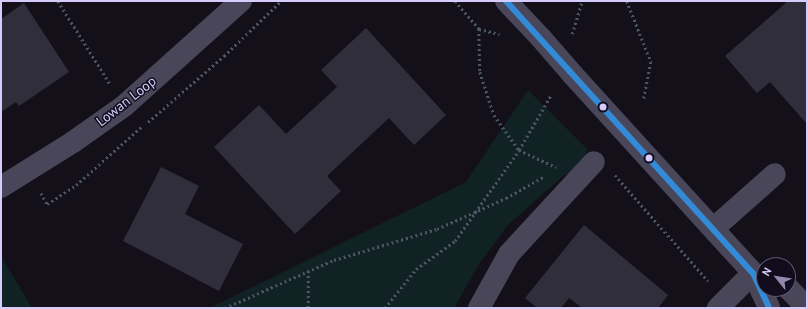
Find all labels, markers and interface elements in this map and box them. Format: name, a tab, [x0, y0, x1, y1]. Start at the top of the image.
street label: Lowan Loop	[93, 72, 159, 130]
unlabelled marker	[598, 102, 608, 112]
unlabelled marker	[644, 153, 654, 163]
north arrow	[756, 257, 796, 297]
text: N	[759, 265, 774, 278]

